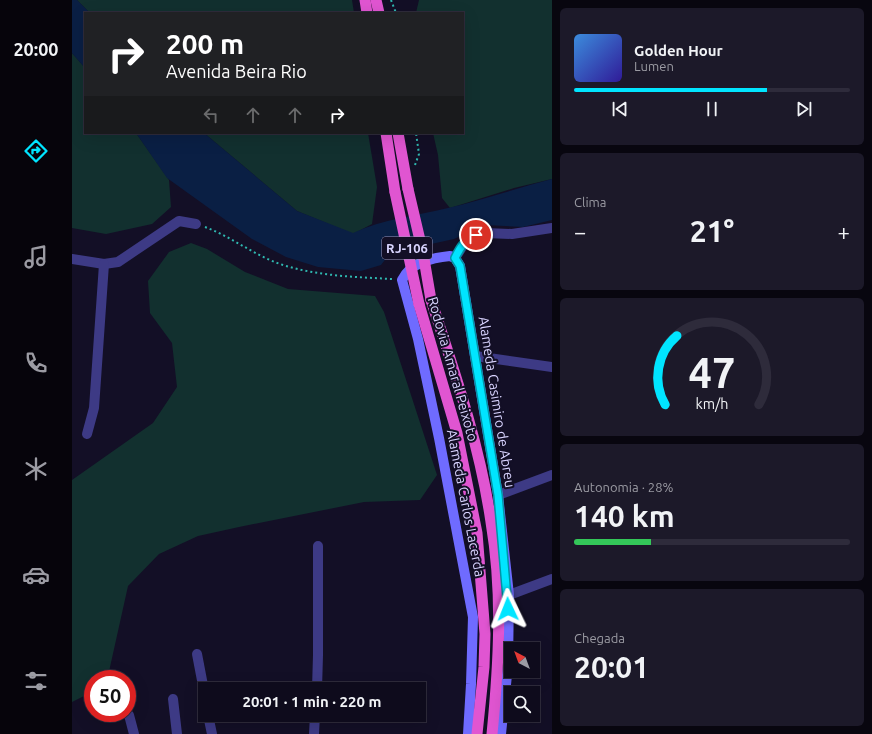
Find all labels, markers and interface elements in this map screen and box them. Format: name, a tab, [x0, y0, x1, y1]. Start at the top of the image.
icon: right	[100, 28, 152, 80]
text: 200 m	[166, 28, 244, 59]
text: 20:00	[13, 39, 59, 59]
text: Golden Hour	[634, 42, 723, 59]
text: Lumen	[634, 59, 674, 73]
text: Avenida Beira Rio	[166, 61, 307, 81]
icon: previous	[609, 98, 631, 120]
icon: pause	[701, 98, 723, 120]
icon: next	[793, 98, 815, 120]
icon: left	[200, 104, 222, 126]
icon: ahead	[242, 104, 264, 126]
icon: ahead	[284, 104, 306, 126]
icon: right	[326, 104, 348, 126]
icon: directions	[22, 137, 50, 165]
text: Clima	[574, 195, 606, 209]
text: 21°	[690, 214, 734, 248]
pin	[459, 218, 493, 252]
text: −	[574, 219, 586, 244]
text: +	[838, 219, 850, 244]
icon: arrive	[465, 224, 487, 246]
road number: RJ-106	[382, 237, 432, 259]
icon: music	[22, 243, 50, 271]
street label: Rodovia Amaral Peixoto	[425, 295, 481, 443]
street label: Alameda Casimiro de Abreu	[476, 315, 518, 489]
icon: phone	[22, 349, 50, 377]
text: 47	[689, 349, 735, 396]
text: km/h	[696, 396, 728, 412]
street label: Alameda Carlos Lacerda	[444, 428, 488, 578]
icon: climate	[22, 455, 50, 483]
text: Autonomia · 28%	[574, 480, 673, 494]
text: 140 km	[574, 499, 675, 533]
icon: car	[22, 561, 50, 589]
position arrow	[487, 588, 529, 630]
text: Chegada	[574, 631, 625, 645]
north arrow	[504, 642, 540, 678]
map controls	[504, 642, 540, 722]
text: 20:01	[574, 650, 649, 684]
icon: filters	[22, 667, 50, 695]
speed limit sign: 50	[84, 670, 136, 722]
button: search	[504, 686, 540, 722]
text: 20:01 · 1 min · 220 m	[243, 693, 381, 710]

